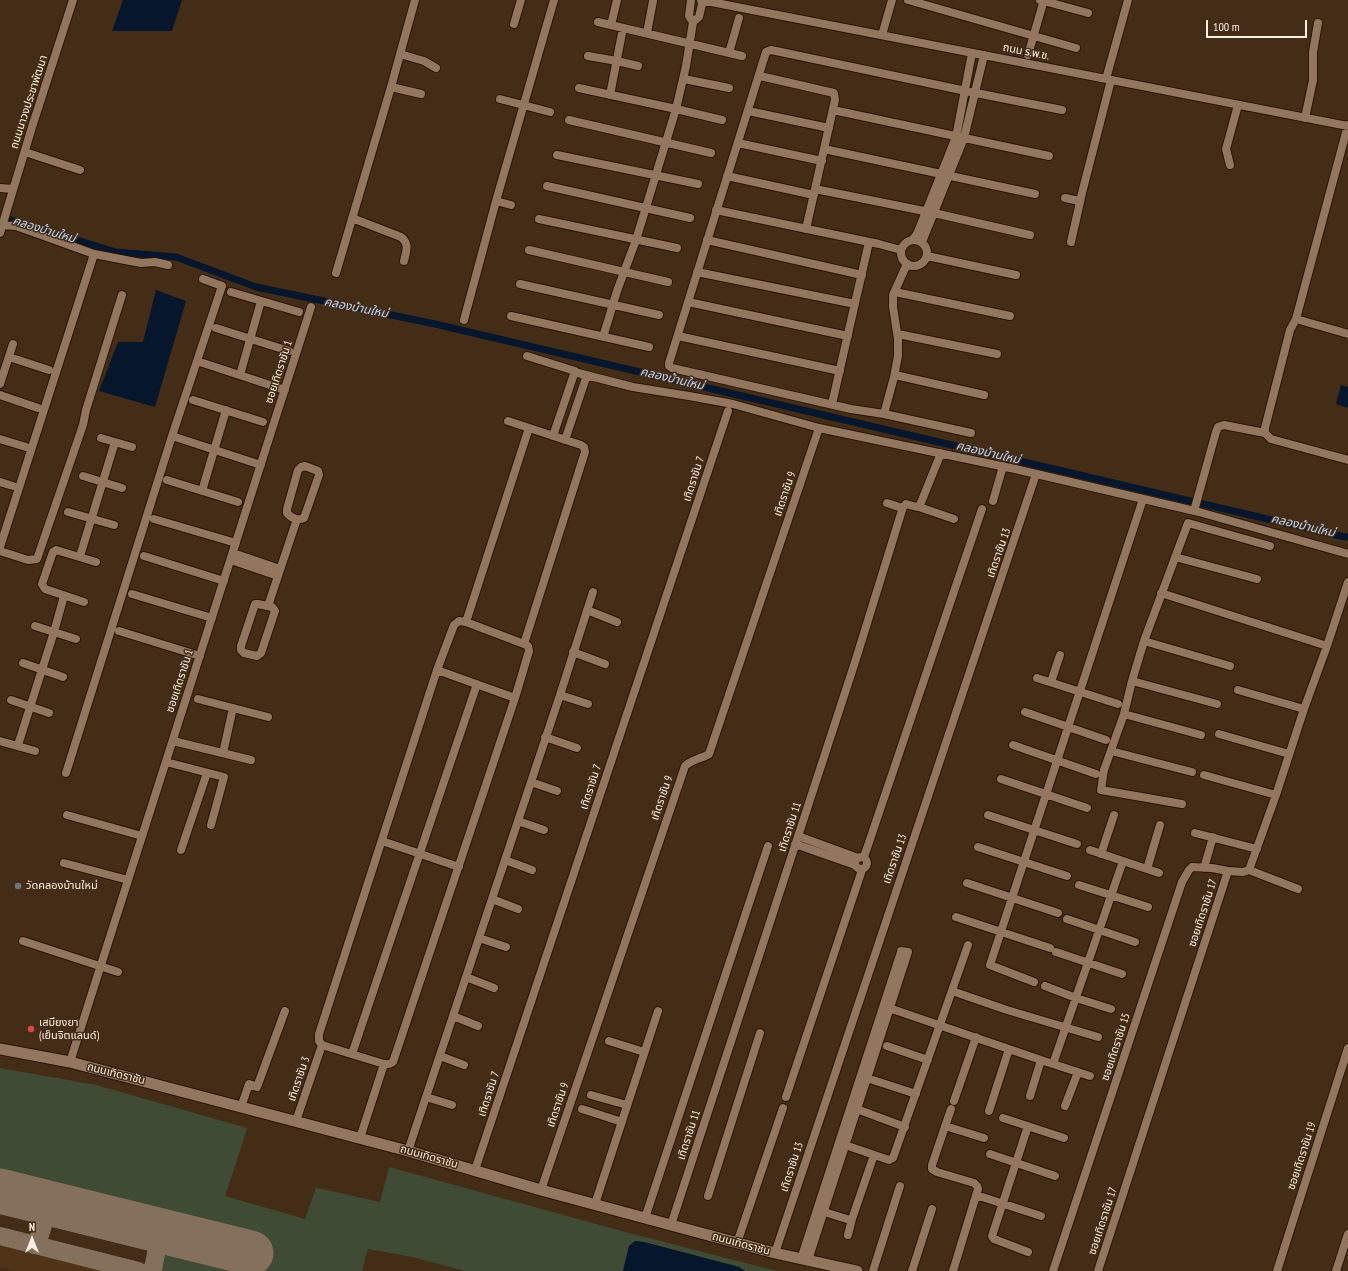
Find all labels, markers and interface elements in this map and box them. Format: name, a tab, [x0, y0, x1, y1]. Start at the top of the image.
scale bar	[1208, 12, 1309, 38]
text: 100 m	[1213, 19, 1240, 34]
street label: ถนน ร.พ.ช.	[1001, 41, 1051, 63]
street label: ถนนนาวงประชาพัฒนา	[8, 54, 50, 150]
water label: คลองบ้านใหม่	[11, 214, 77, 246]
water label: คลองบ้านใหม่	[323, 295, 389, 321]
street label: ซอยเทิดราชัน 1	[263, 339, 295, 405]
water label: คลองบ้านใหม่	[639, 365, 705, 393]
water label: คลองบ้านใหม่	[955, 439, 1021, 467]
street label: เทิดราชัน 7	[681, 455, 707, 503]
street label: เทิดราชัน 9	[771, 470, 799, 518]
water label: คลองบ้านใหม่	[1270, 512, 1336, 540]
street label: เทิดราชัน 13	[984, 526, 1014, 580]
street label: ซอยเทิดราชัน 1	[164, 648, 196, 714]
street label: เทิดราชัน 7	[578, 763, 604, 811]
street label: เทิดราชัน 9	[648, 774, 676, 822]
street label: เทิดราชัน 11	[776, 800, 804, 854]
street label: เทิดราชัน 13	[880, 832, 910, 886]
street label: ซอยเทิดราชัน 17	[1186, 877, 1220, 949]
place label: วัดคลองบ้านใหม่	[26, 879, 98, 893]
marker: วัดคลองบ้านใหม่	[13, 881, 23, 891]
street label: ซอยเทิดราชัน 15	[1099, 1011, 1133, 1083]
place label: เสบียงยา (เย็นจิตแลนด์)	[39, 1016, 99, 1042]
marker: เสบียงยา (เย็นจิตแลนด์)	[26, 1024, 36, 1034]
street label: เทิดราชัน 3	[285, 1055, 313, 1103]
street label: ถนนเทิดราชัน	[86, 1060, 146, 1088]
street label: เทิดราชัน 7	[476, 1070, 502, 1118]
street label: เทิดราชัน 9	[544, 1081, 572, 1129]
street label: เทิดราชัน 11	[675, 1108, 703, 1162]
street label: ซอยเทิดราชัน 19	[1285, 1120, 1319, 1192]
street label: เทิดราชัน 13	[778, 1140, 806, 1194]
street label: ถนนเทิดราชัน	[399, 1142, 459, 1172]
street label: ซอยเทิดราชัน 17	[1086, 1185, 1120, 1257]
north arrow	[12, 1219, 52, 1259]
text: N	[29, 1220, 35, 1234]
street label: ถนนเทิดราชัน	[711, 1230, 771, 1258]

